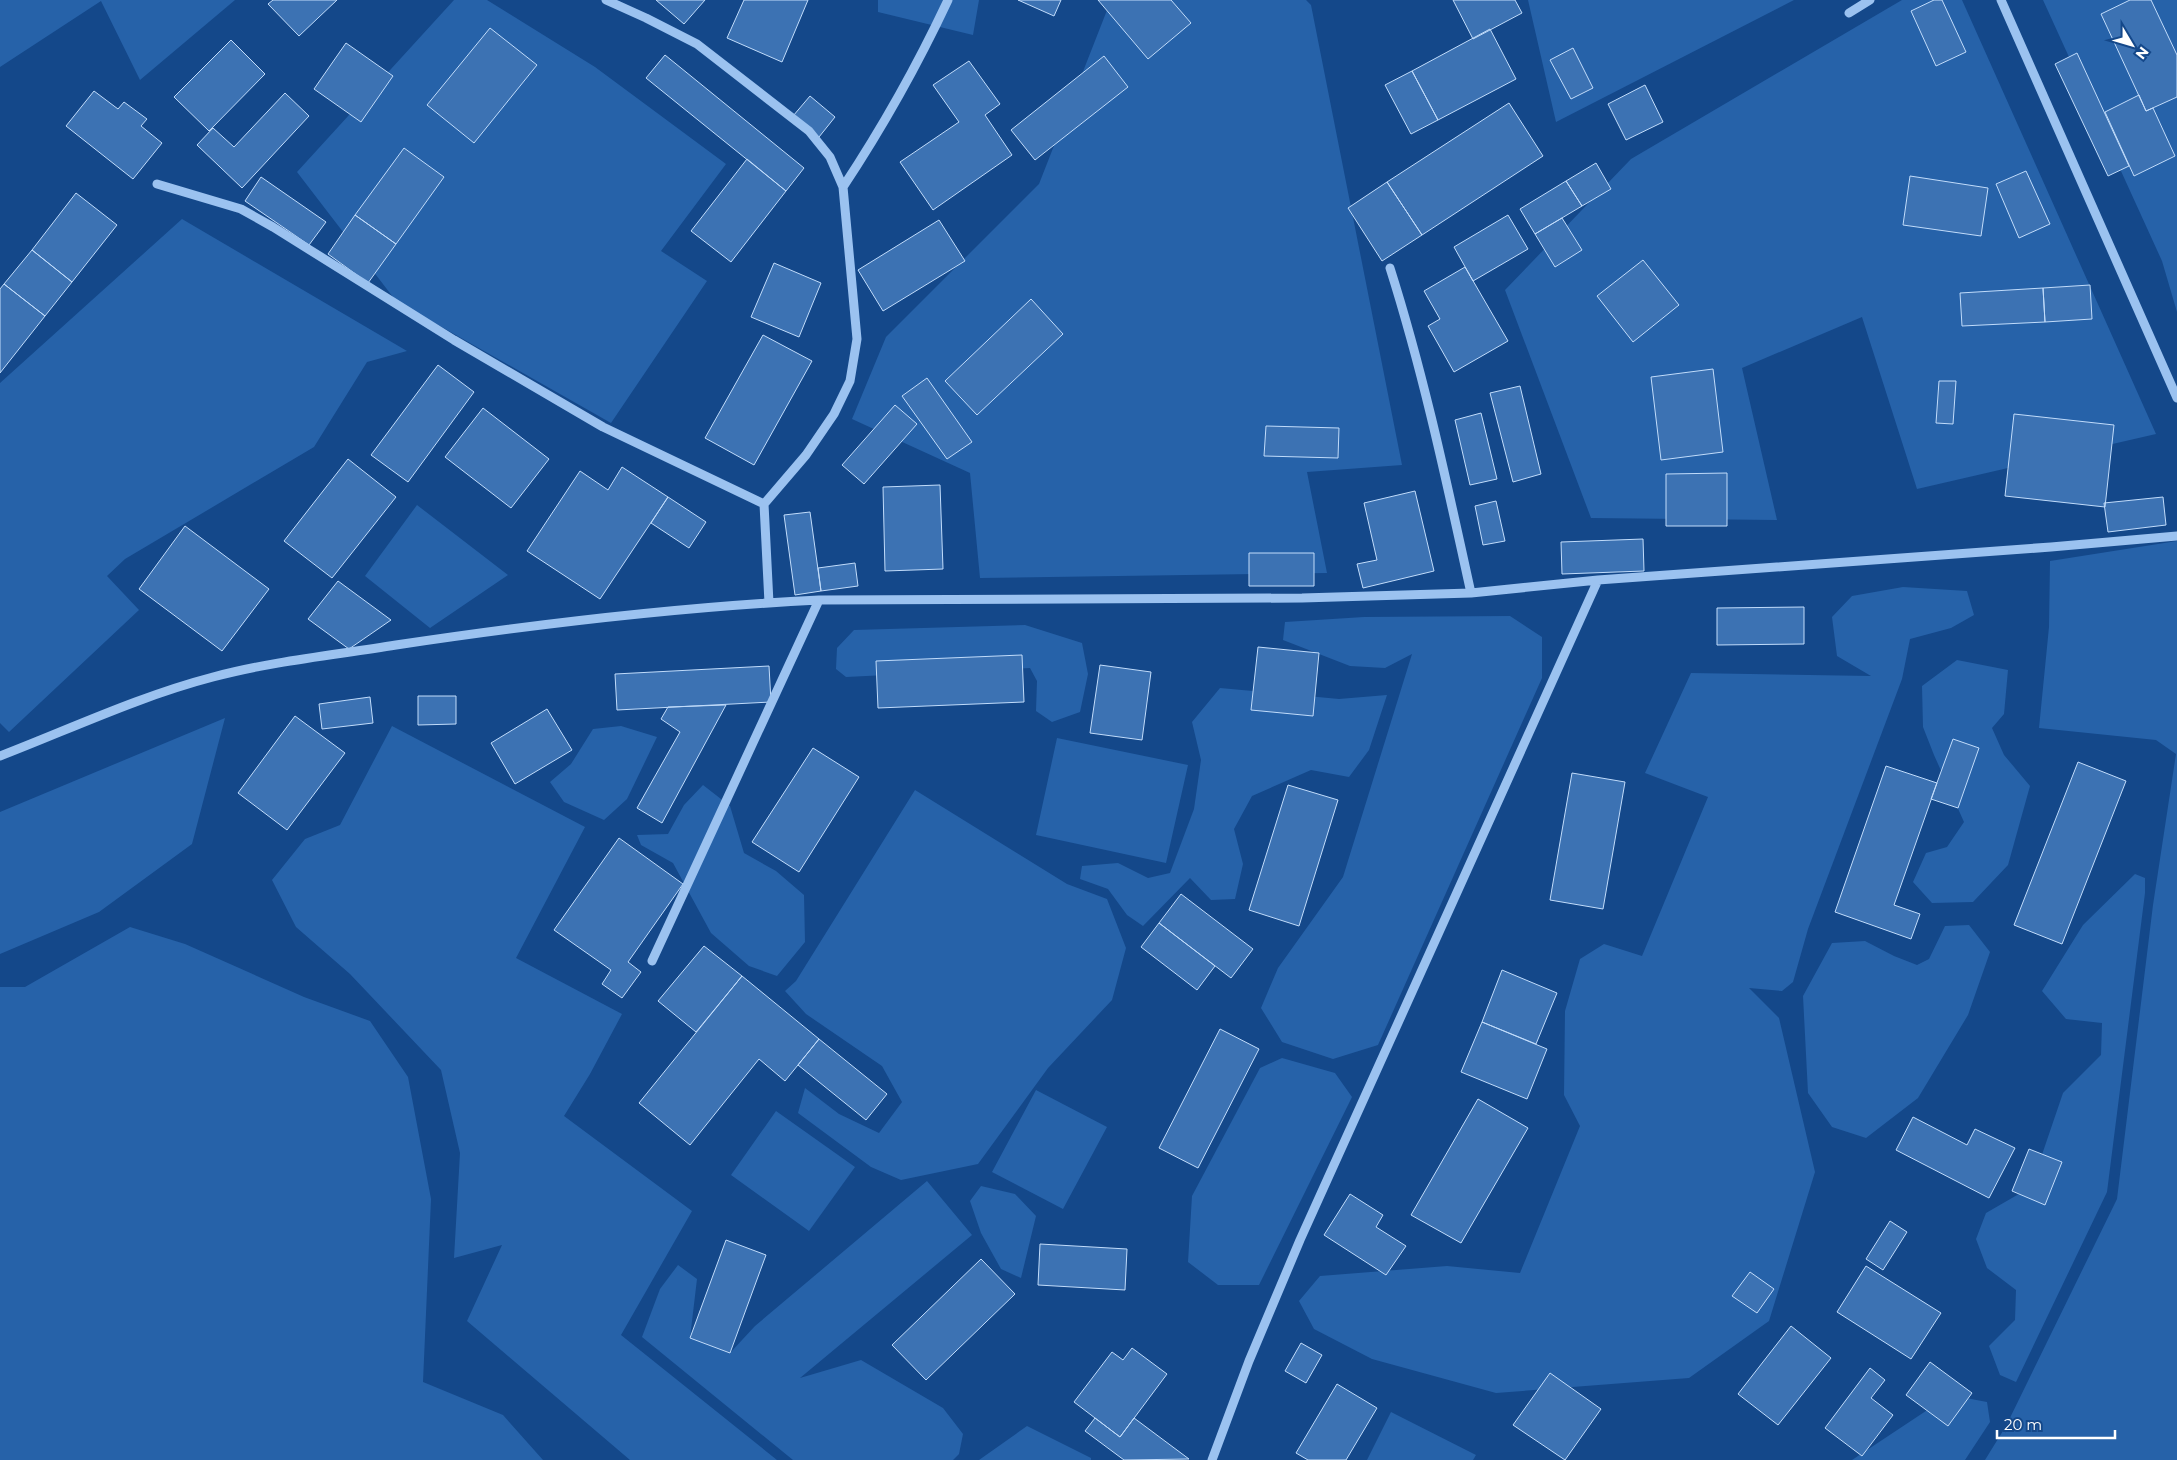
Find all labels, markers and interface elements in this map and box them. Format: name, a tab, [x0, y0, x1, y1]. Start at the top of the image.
north arrow	[2107, 20, 2157, 70]
text: N	[2132, 43, 2153, 63]
scale bar	[1997, 1408, 2114, 1440]
text: 20 m	[2004, 1415, 2042, 1434]

